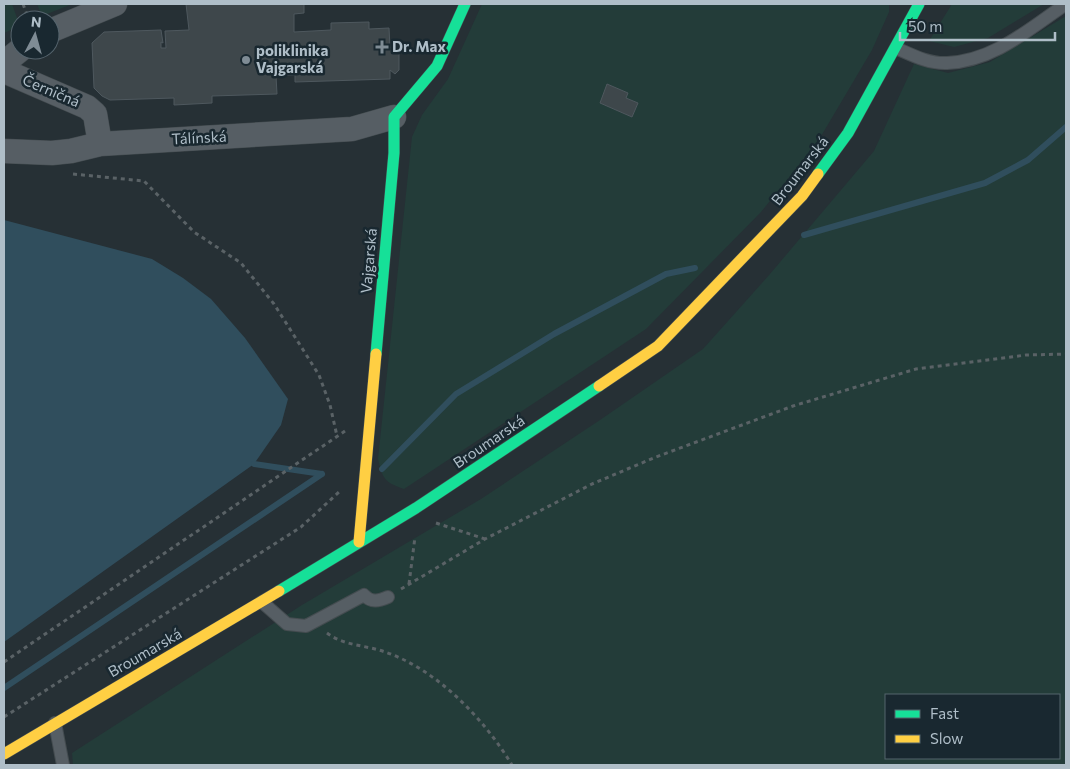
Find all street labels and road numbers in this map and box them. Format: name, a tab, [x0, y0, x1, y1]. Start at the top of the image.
street label: Černičná	[20, 69, 83, 110]
street label: Tálínská	[171, 127, 227, 147]
street label: Broumarská	[767, 132, 832, 208]
street label: Vajgarská	[356, 227, 380, 294]
street label: Broumarská	[449, 411, 528, 472]
street label: Broumarská	[104, 624, 185, 680]

